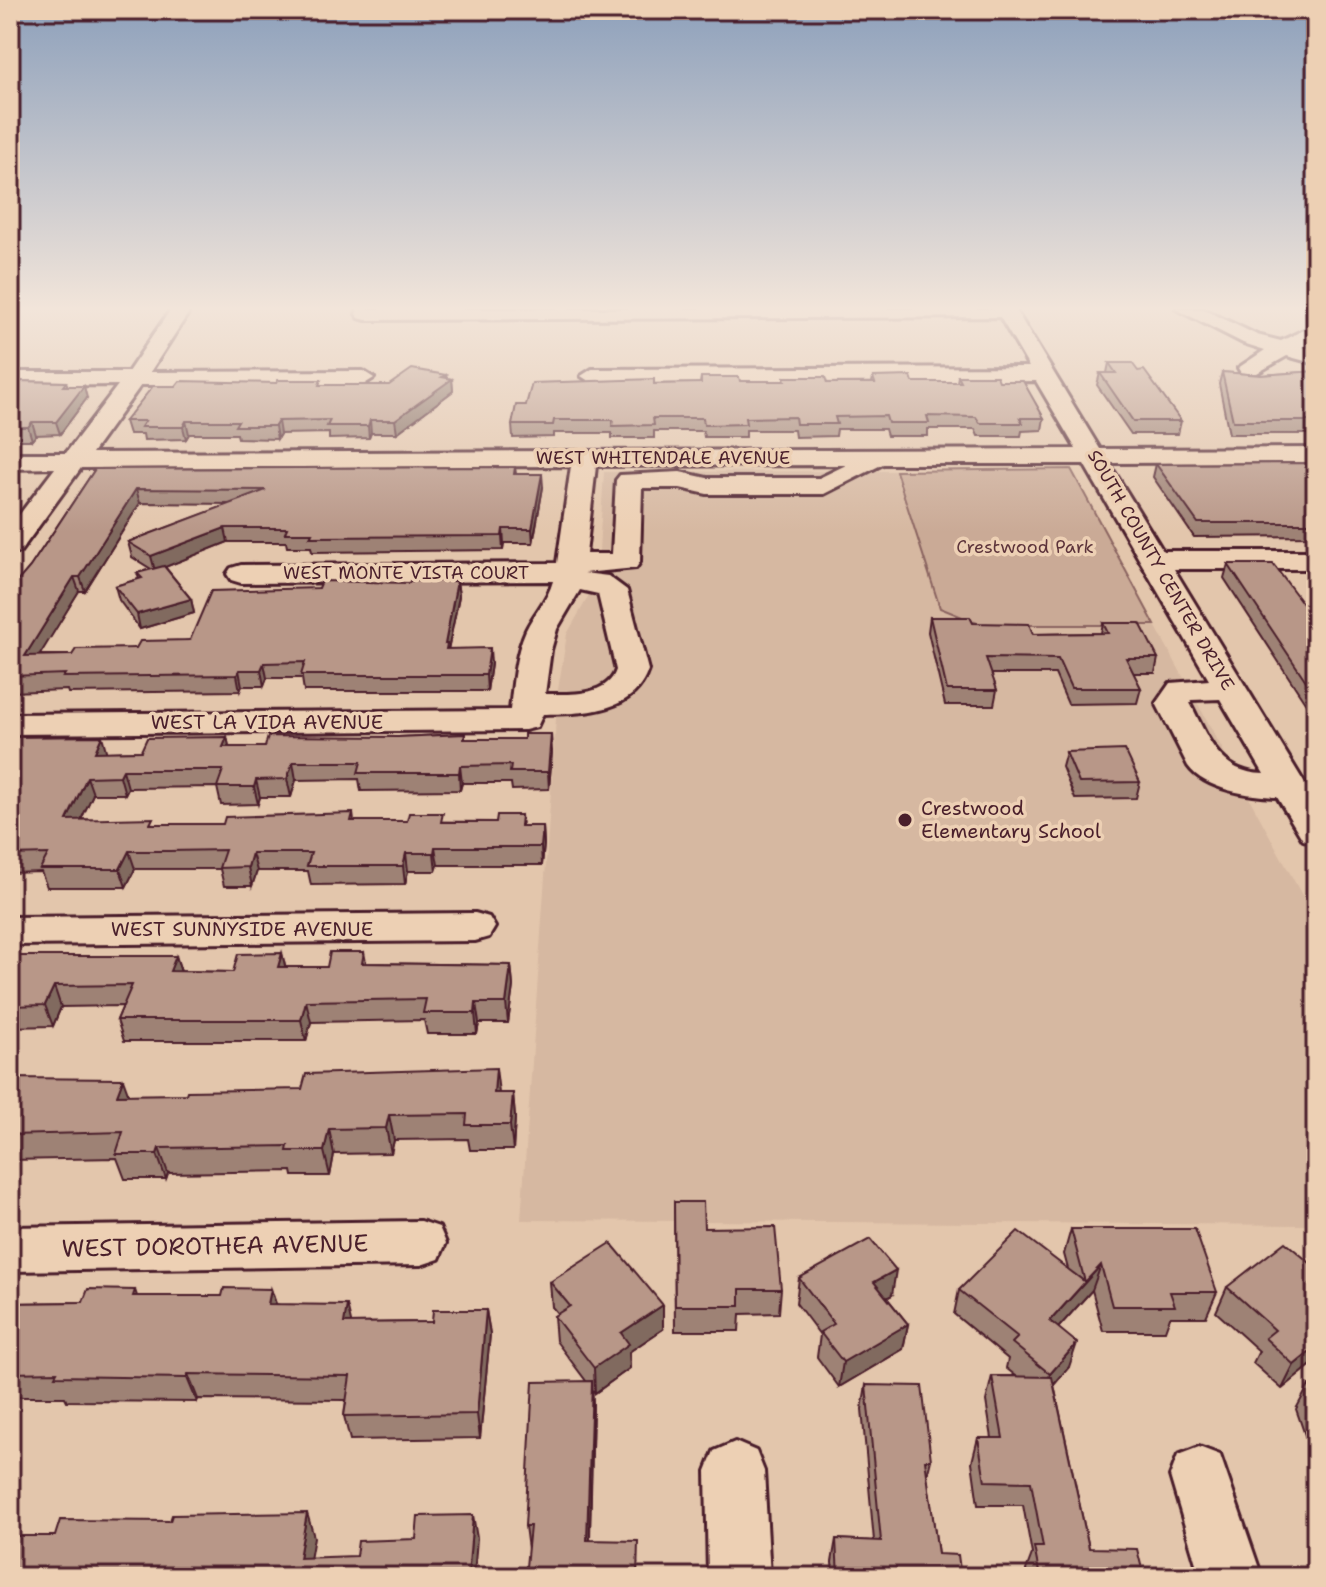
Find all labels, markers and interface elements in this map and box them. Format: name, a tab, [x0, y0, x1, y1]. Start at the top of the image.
street label: SOUTH COUNTY CENTER DRIVE	[1082, 445, 1240, 695]
street label: WEST WHITENDALE AVENUE	[536, 446, 790, 470]
park label: Crestwood Park	[956, 535, 1094, 559]
street label: WEST MONTE VISTA COURT	[283, 561, 529, 585]
street label: WEST LA VIDA AVENUE	[151, 709, 383, 735]
place label: Crestwood Elementary School	[921, 795, 1101, 844]
marker: Crestwood Elementary School	[896, 811, 914, 829]
street label: WEST SUNNYSIDE AVENUE	[111, 916, 373, 942]
street label: WEST DOROTHEA AVENUE	[61, 1227, 369, 1265]

